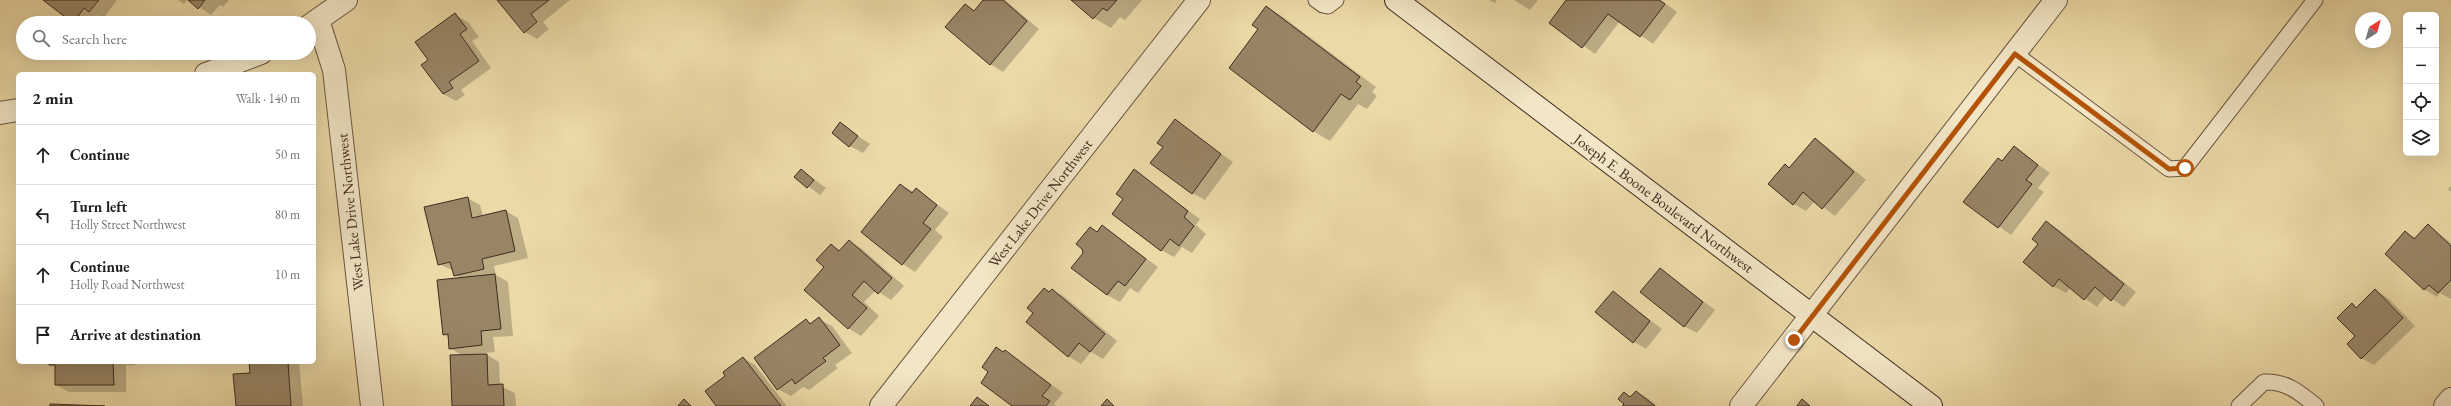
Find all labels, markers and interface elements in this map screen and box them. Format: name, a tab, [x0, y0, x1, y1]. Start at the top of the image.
north arrow	[2355, 12, 2391, 48]
map controls	[2403, 12, 2439, 156]
button: +	[2403, 12, 2439, 48]
search box	[16, 16, 316, 60]
icon: search	[30, 27, 52, 49]
text: Search here	[62, 29, 127, 48]
button: −	[2403, 48, 2439, 84]
button: locate	[2403, 84, 2439, 120]
text: 2 min	[32, 87, 73, 109]
text: Walk · 140 m	[236, 90, 300, 107]
button: layers	[2403, 120, 2439, 156]
street label: Joseph E. Boone Boulevard Northwest	[1569, 128, 1758, 277]
street label: West Lake Drive Northwest	[332, 132, 368, 292]
street label: West Lake Drive Northwest	[984, 135, 1096, 271]
icon: ahead	[32, 144, 54, 166]
text: Continue	[70, 145, 130, 164]
text: 50 m	[275, 146, 300, 163]
route start	[2176, 159, 2194, 177]
text: Turn left	[70, 197, 127, 216]
icon: left	[32, 204, 54, 226]
text: 80 m	[275, 206, 300, 223]
text: Holly Street Northwest	[70, 216, 186, 233]
text: Continue	[70, 257, 130, 276]
icon: ahead	[32, 264, 54, 286]
text: 10 m	[275, 266, 300, 283]
text: Holly Road Northwest	[70, 276, 185, 293]
icon: arrive	[32, 324, 54, 346]
text: Arrive at destination	[70, 325, 201, 344]
route end	[1785, 331, 1803, 349]

